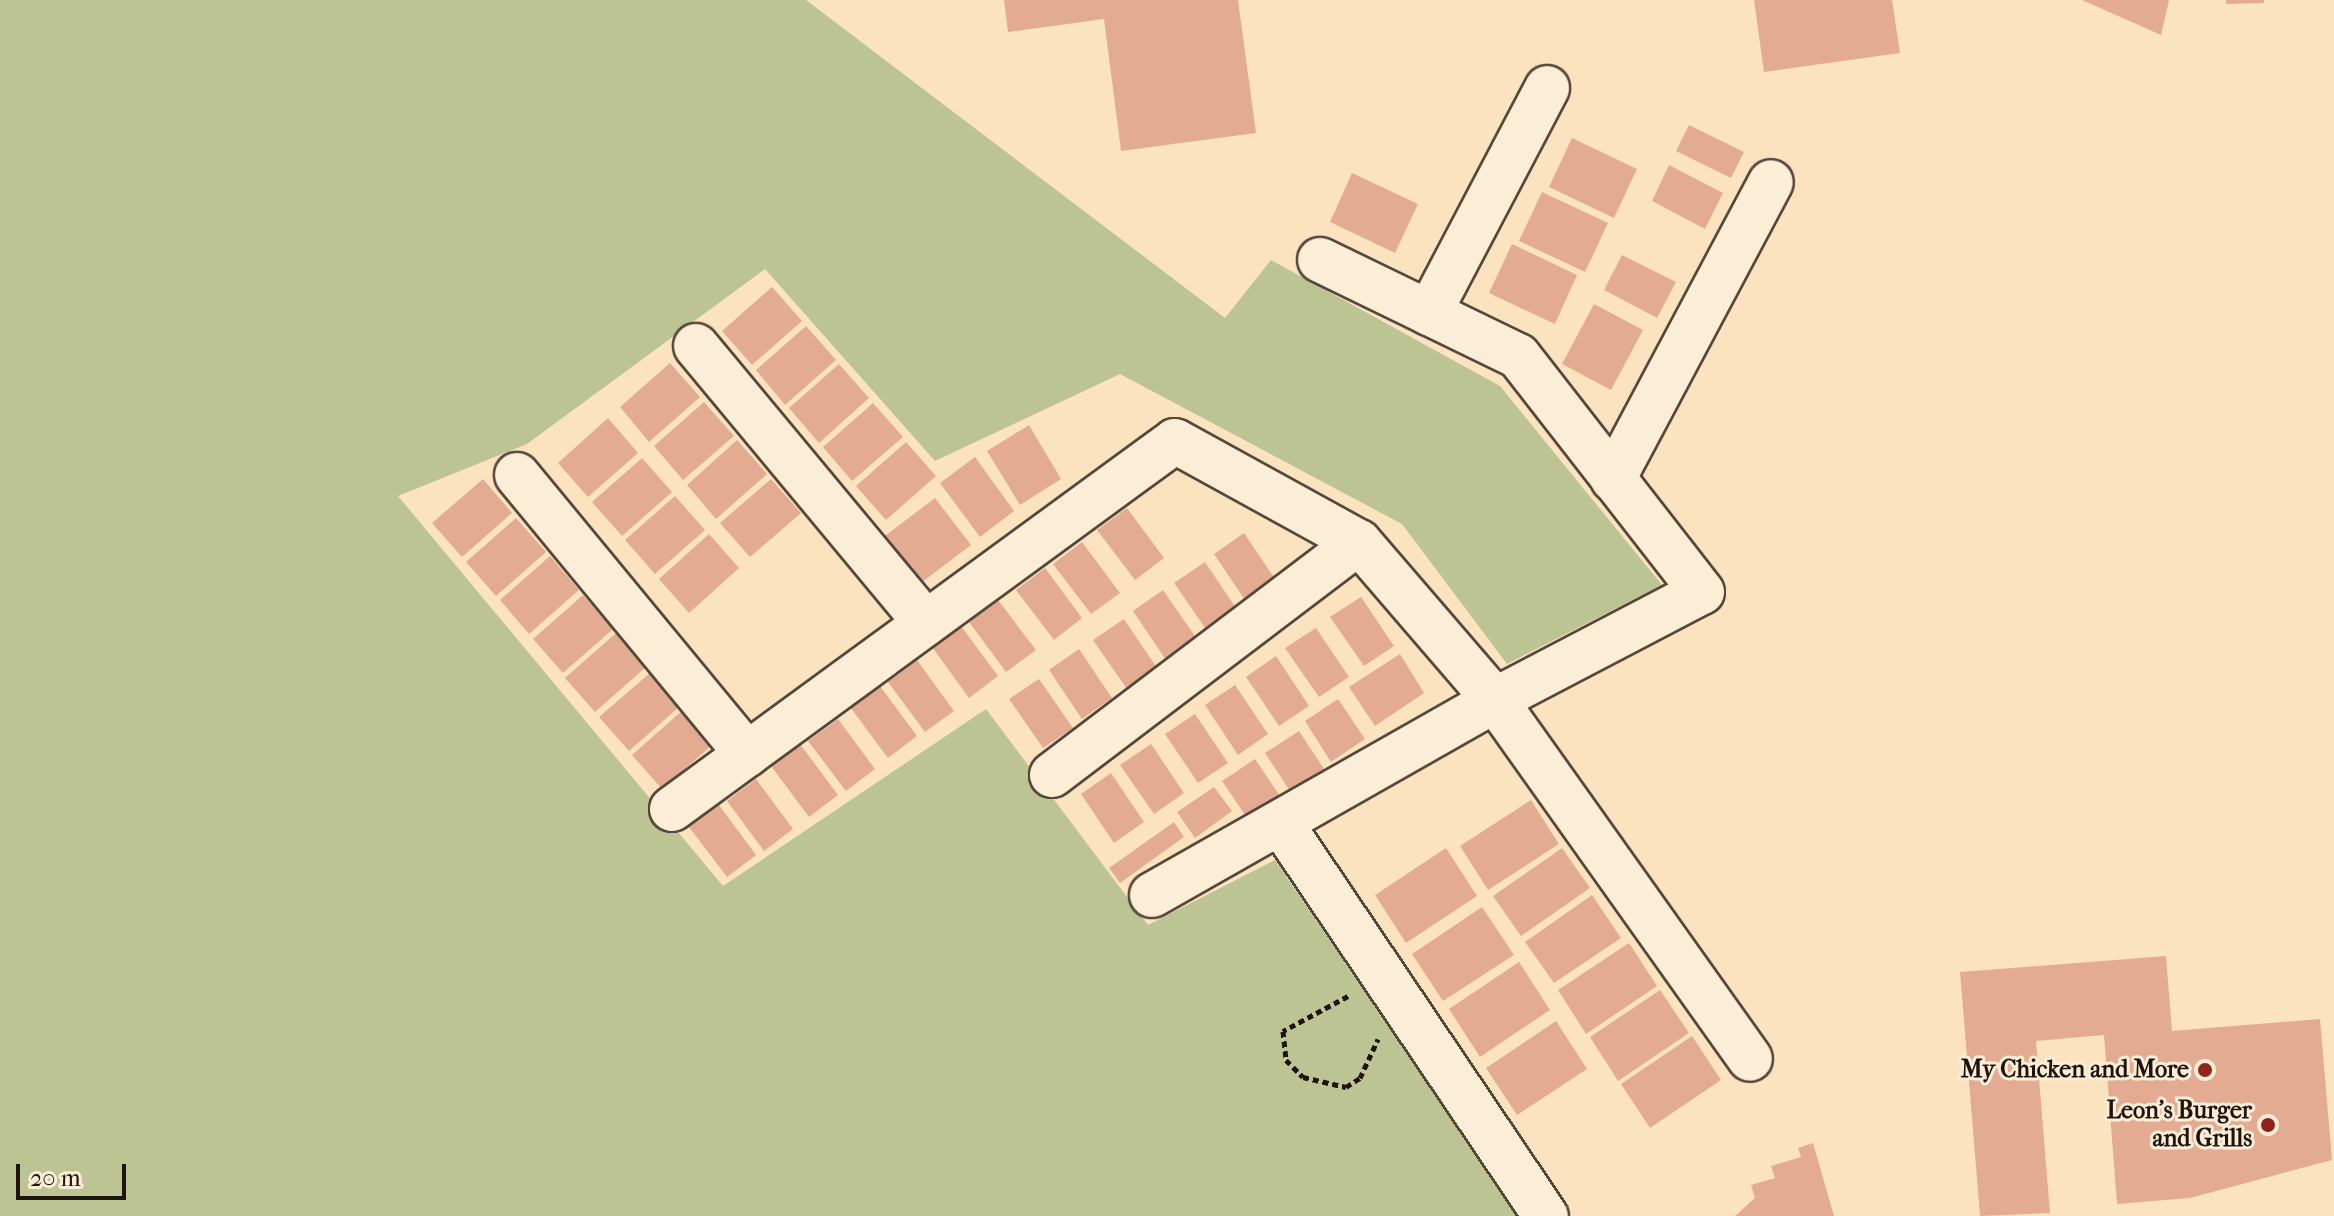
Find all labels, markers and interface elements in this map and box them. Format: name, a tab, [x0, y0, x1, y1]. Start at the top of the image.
place label: My Chicken and More	[1961, 1056, 2189, 1084]
marker: My Chicken and More	[2196, 1061, 2214, 1079]
place label: Leon's Burger and Grills	[2107, 1097, 2252, 1153]
marker: Leon's Burger and Grills	[2259, 1116, 2277, 1134]
scale bar	[20, 1148, 130, 1198]
text: 20 m	[30, 1164, 81, 1192]

